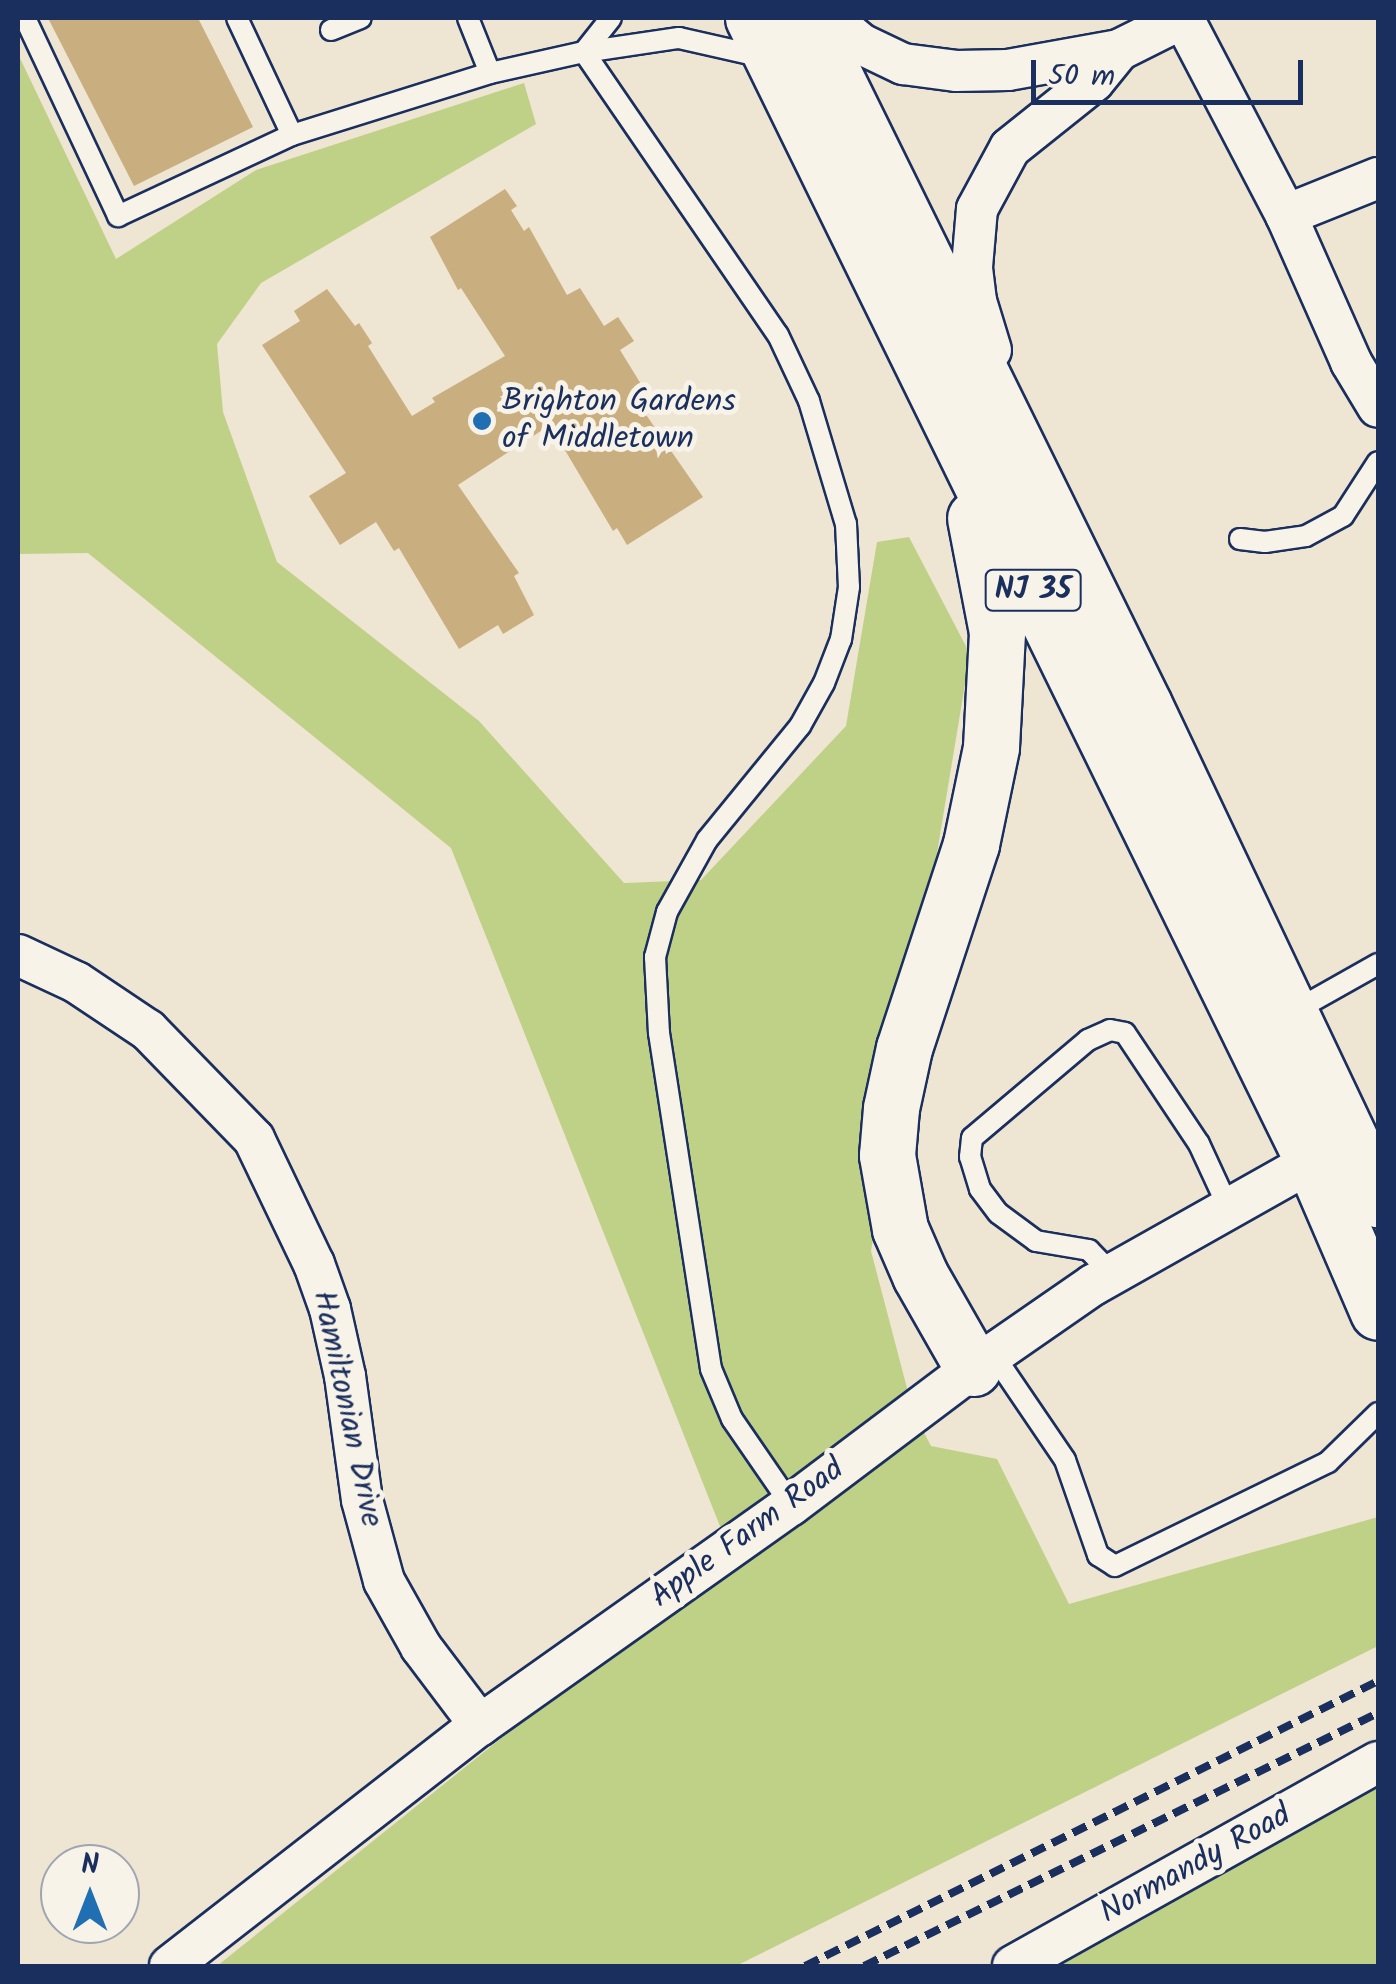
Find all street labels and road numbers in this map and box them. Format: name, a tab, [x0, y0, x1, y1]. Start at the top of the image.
road number: NJ 35	[983, 565, 1083, 615]
street label: Hamiltonian Drive	[302, 1287, 390, 1531]
street label: Apple Farm Road	[644, 1451, 852, 1617]
street label: Normandy Road	[1094, 1797, 1298, 1933]

